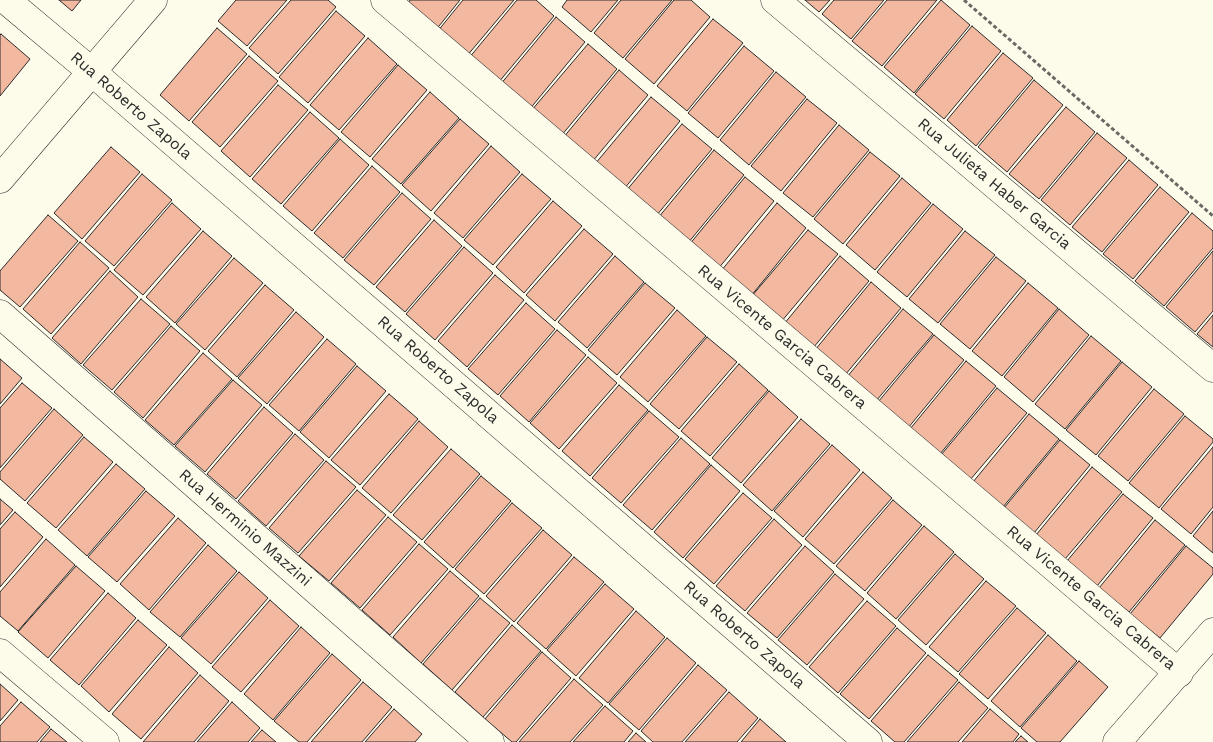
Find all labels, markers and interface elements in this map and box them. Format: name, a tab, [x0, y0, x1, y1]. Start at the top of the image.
street label: Rua Roberto Zapola	[66, 48, 196, 164]
street label: Rua Julieta Haber Garcia	[913, 114, 1075, 254]
street label: Rua Vicente Garcia Cabrera	[694, 261, 870, 413]
street label: Rua Roberto Zapola	[373, 312, 503, 428]
street label: Rua Herminio Mazzini	[175, 465, 315, 591]
street label: Rua Vicente Garcia Cabrera	[1003, 522, 1179, 674]
street label: Rua Roberto Zapola	[679, 577, 809, 693]

